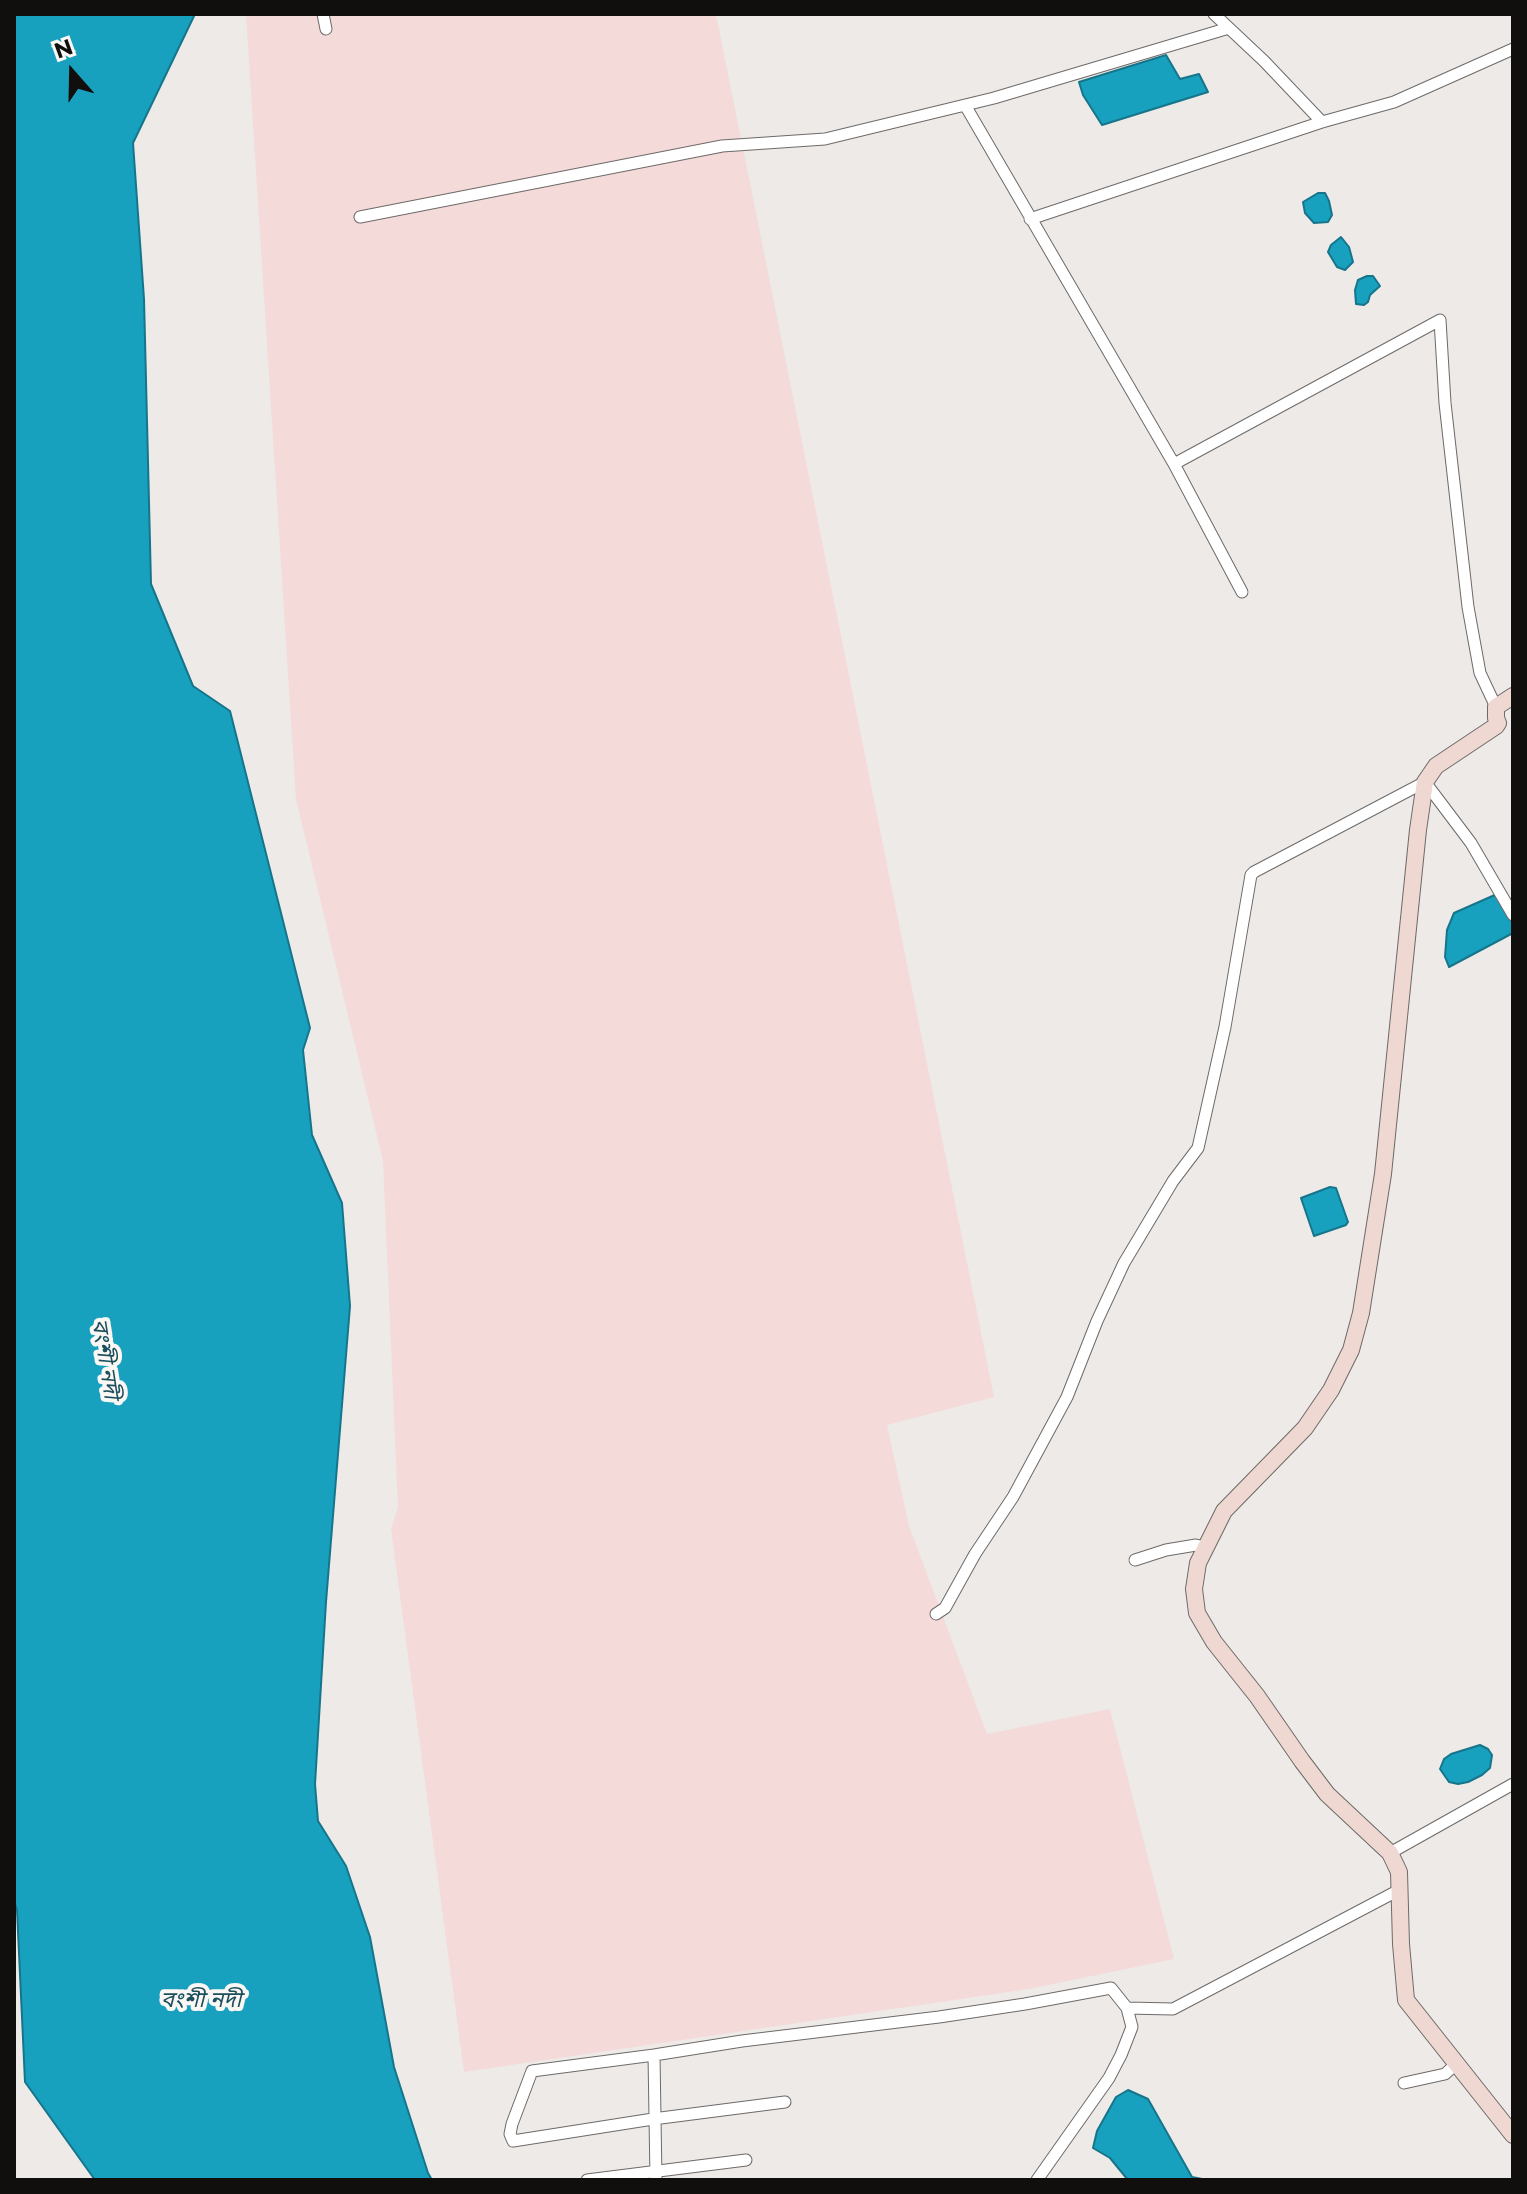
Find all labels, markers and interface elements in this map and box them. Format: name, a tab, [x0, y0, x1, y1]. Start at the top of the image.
north arrow	[32, 32, 112, 112]
text: N	[51, 33, 77, 65]
water label: বংশী নদী	[86, 1317, 124, 1401]
water label: বংশী নদী	[161, 1988, 241, 2014]

